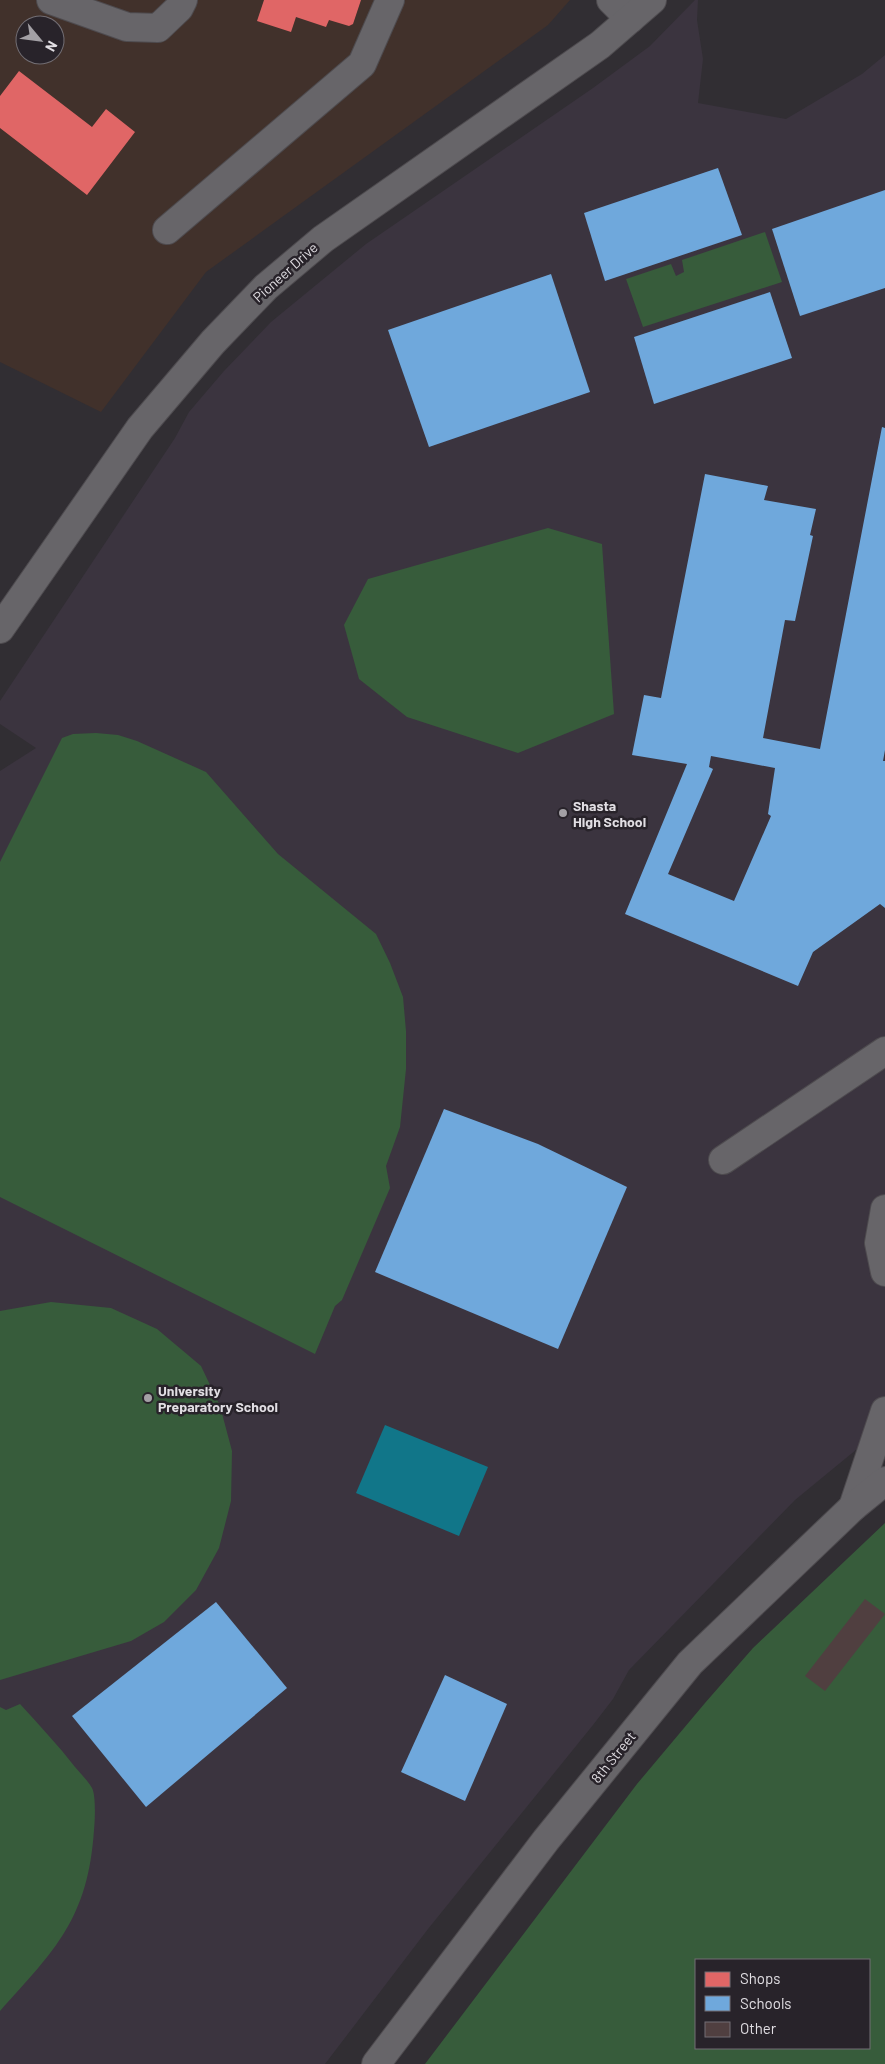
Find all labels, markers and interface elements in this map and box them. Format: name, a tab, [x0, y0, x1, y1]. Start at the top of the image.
north arrow	[15, 15, 65, 65]
text: N	[42, 38, 61, 55]
street label: Pioneer Drive	[249, 239, 321, 305]
place label: Shasta High School	[573, 797, 646, 830]
marker: Shasta High School	[557, 807, 569, 819]
place label: University Preparatory School	[158, 1382, 278, 1415]
marker: University Preparatory School	[142, 1392, 154, 1404]
street label: 8th Street	[587, 1728, 639, 1786]
legend	[695, 1959, 870, 2049]
text: Shops	[740, 1969, 780, 1987]
text: Schools	[740, 1994, 792, 2012]
text: Other	[740, 2019, 777, 2037]

